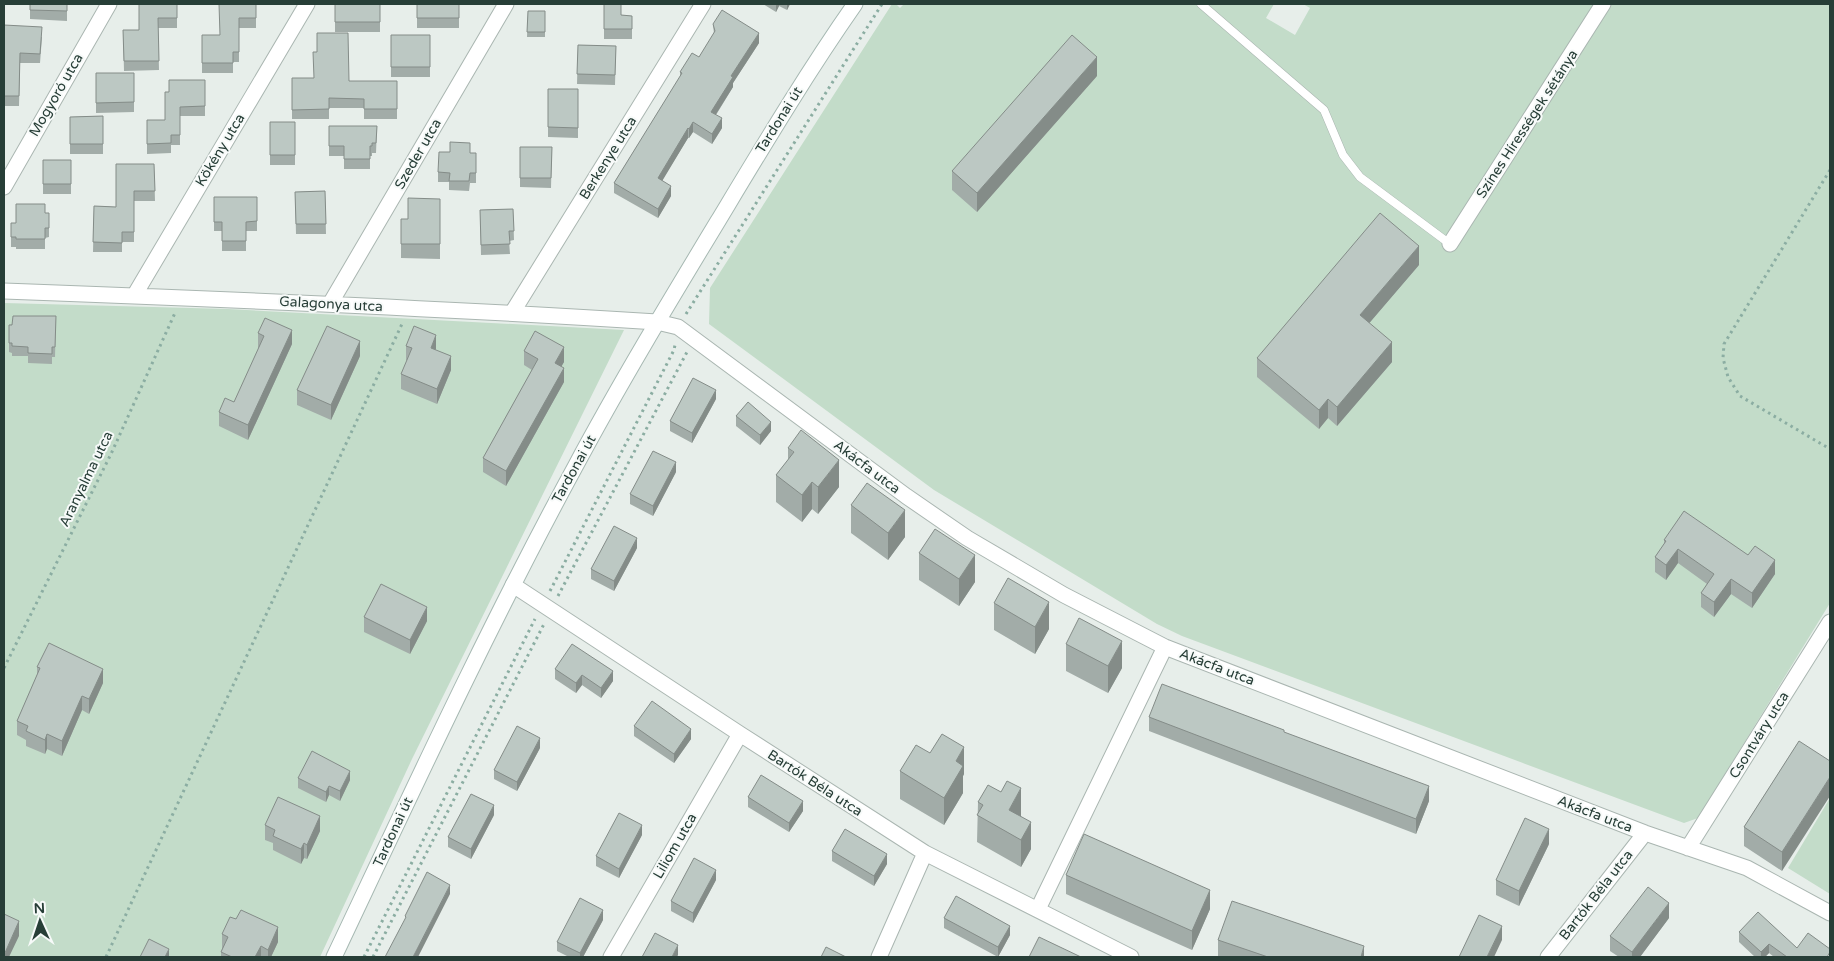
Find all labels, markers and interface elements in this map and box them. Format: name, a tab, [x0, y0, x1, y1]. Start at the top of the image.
street label: Színes Hírességek sétánya	[1473, 46, 1581, 202]
street label: Mogyoró utca	[25, 50, 87, 140]
street label: Tardonai út	[752, 83, 806, 156]
street label: Kökény utca	[192, 110, 248, 190]
street label: Berkenye utca	[576, 113, 640, 203]
street label: Szeder utca	[391, 116, 445, 192]
street label: Galagonya utca	[279, 293, 383, 315]
street label: Aranyalma utca	[56, 428, 116, 530]
street label: Tardonai út	[548, 431, 600, 506]
street label: Akácfa utca	[830, 436, 904, 498]
street label: Akácfa utca	[1177, 645, 1257, 689]
street label: Csontváry utca	[1725, 688, 1793, 782]
street label: Bartók Béla utca	[764, 746, 866, 820]
street label: Akácfa utca	[1555, 792, 1635, 836]
street label: Tardonai út	[369, 794, 417, 870]
street label: Liliom utca	[649, 810, 701, 882]
street label: Bartók Béla utca	[1556, 847, 1636, 943]
north arrow	[15, 896, 65, 946]
text: N	[33, 900, 45, 917]

